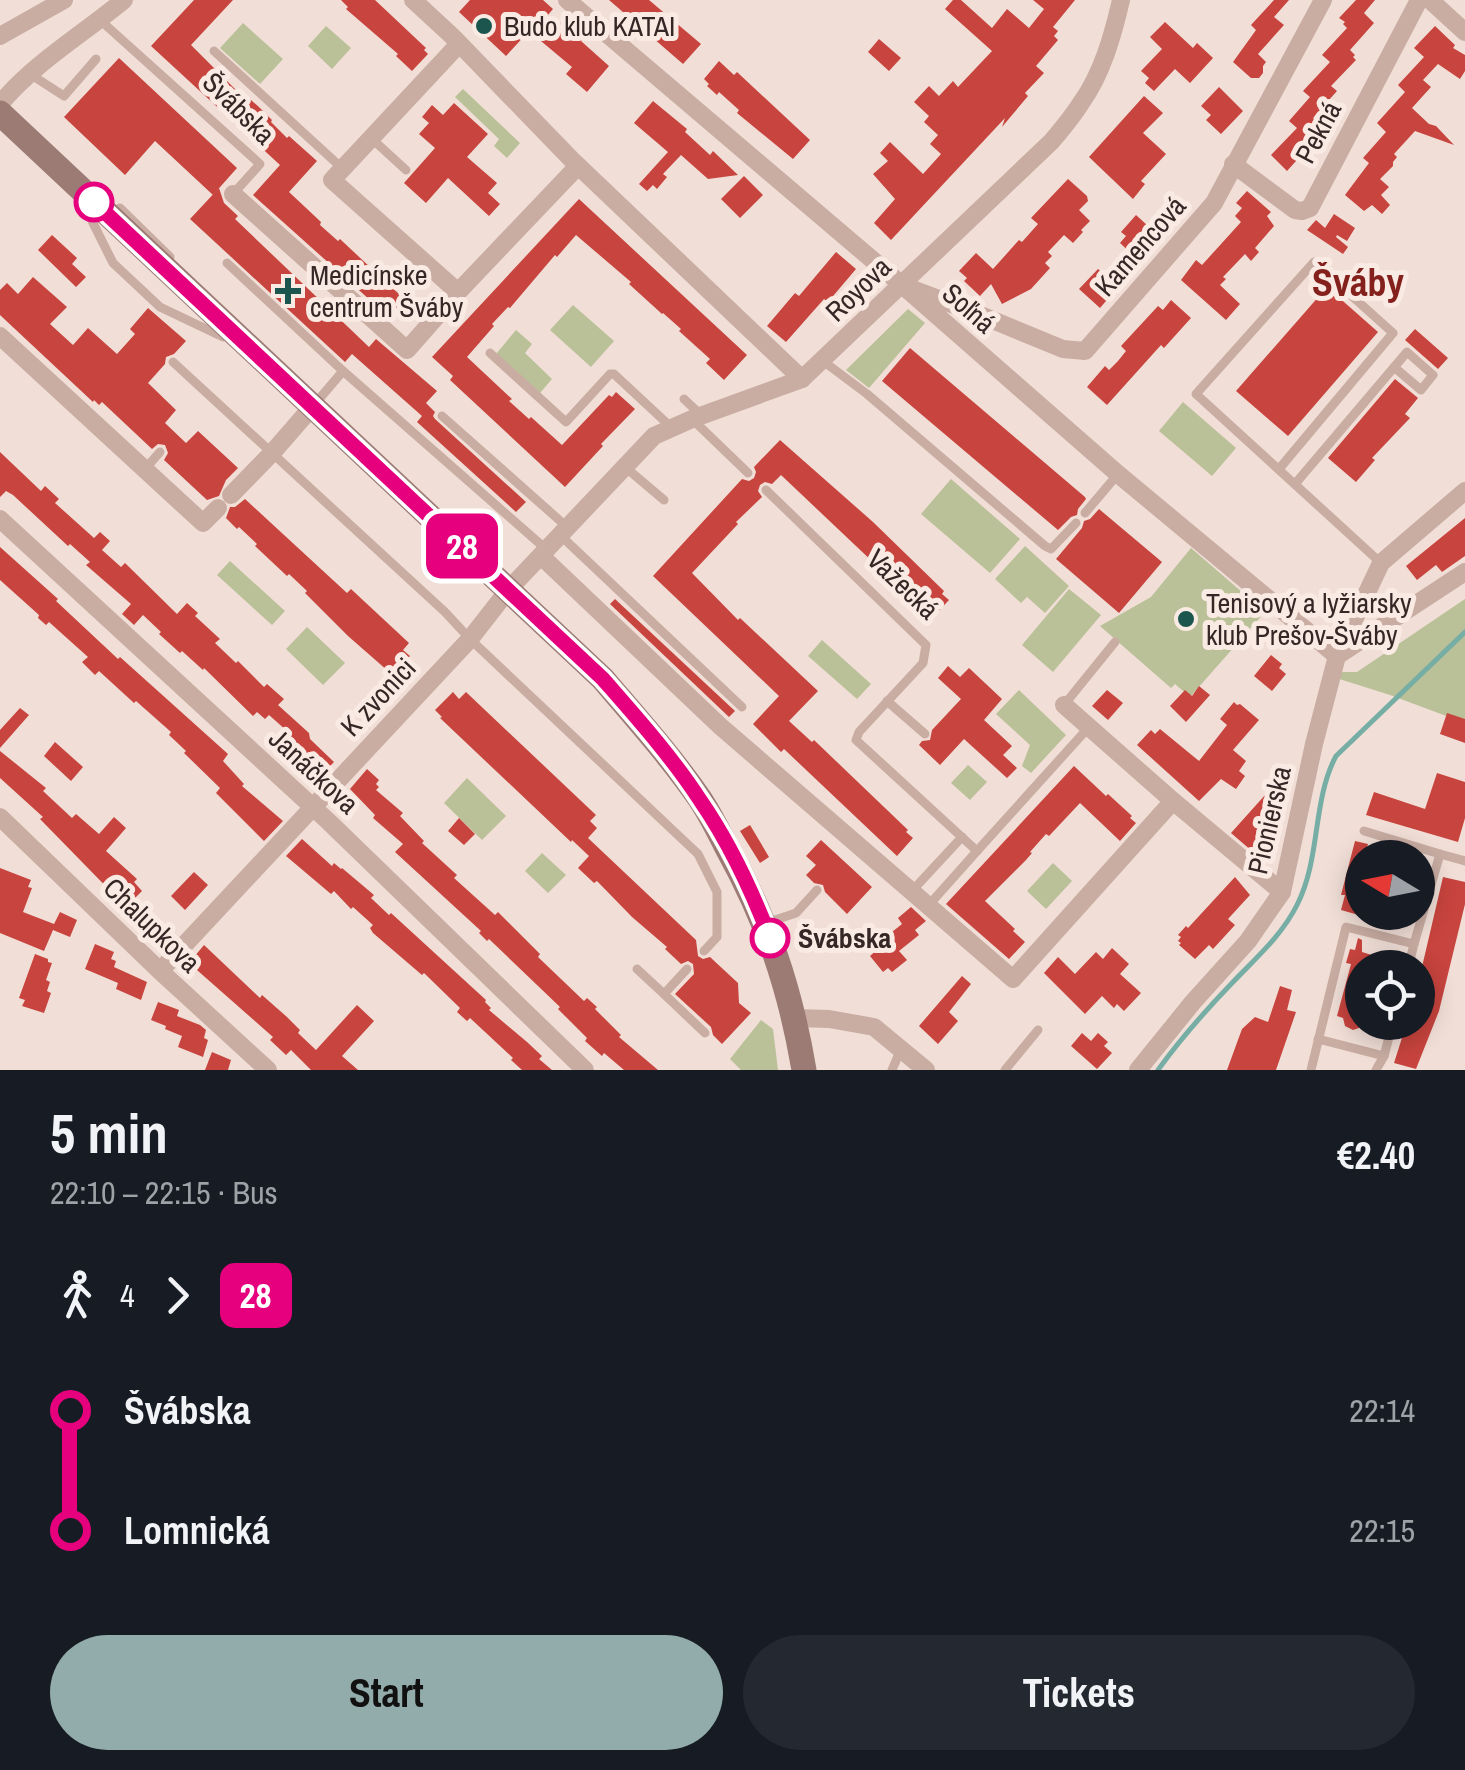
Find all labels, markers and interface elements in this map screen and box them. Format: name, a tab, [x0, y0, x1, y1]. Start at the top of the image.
place label: Budo klub KATAI	[504, 7, 676, 45]
marker: Budo klub KATAI	[473, 15, 495, 37]
street label: Švábska	[194, 63, 284, 153]
street label: Pekná	[1286, 94, 1350, 170]
unlabelled marker	[75, 183, 113, 221]
street label: Kamencová	[1086, 188, 1194, 304]
street label: Royova	[817, 248, 899, 330]
place label: Medicínske centrum Šváby	[310, 256, 464, 326]
district label: Šváby	[1312, 257, 1405, 308]
street label: Soľná	[934, 274, 1004, 342]
marker: Medicínske centrum Šváby	[275, 278, 301, 304]
line badge: 28	[417, 514, 507, 578]
text: 28	[446, 523, 478, 570]
street label: Važecká	[859, 540, 947, 628]
place label: Tenisový a lyžiarsky klub Prešov-Šváby	[1206, 584, 1412, 654]
marker: Tenisový a lyžiarsky klub Prešov-Šváby	[1175, 608, 1197, 630]
street label: K zvonici	[332, 650, 424, 744]
street label: Janáčkova	[261, 720, 367, 822]
street label: Pionierska	[1238, 762, 1300, 878]
north arrow	[1345, 840, 1435, 930]
map controls	[1345, 840, 1435, 1040]
street label: Chalupkova	[95, 869, 209, 981]
marker: Švábska	[751, 919, 789, 957]
place label: Švábska	[798, 919, 891, 957]
button: locate	[1345, 950, 1435, 1040]
text: 5 min	[50, 1096, 168, 1170]
text: €2.40	[1337, 1130, 1415, 1181]
text: 22:10 – 22:15 · Bus	[50, 1171, 278, 1214]
icon: walk	[50, 1268, 105, 1323]
icon: forward	[150, 1268, 205, 1323]
text: 28	[240, 1272, 272, 1319]
text: 4	[120, 1274, 135, 1317]
text: Švábska	[124, 1385, 250, 1436]
text: 22:14	[1349, 1389, 1415, 1432]
text: Lomnická	[124, 1505, 269, 1556]
text: 22:15	[1349, 1509, 1415, 1552]
button: Start	[50, 1635, 723, 1750]
button: Tickets	[743, 1635, 1415, 1750]

